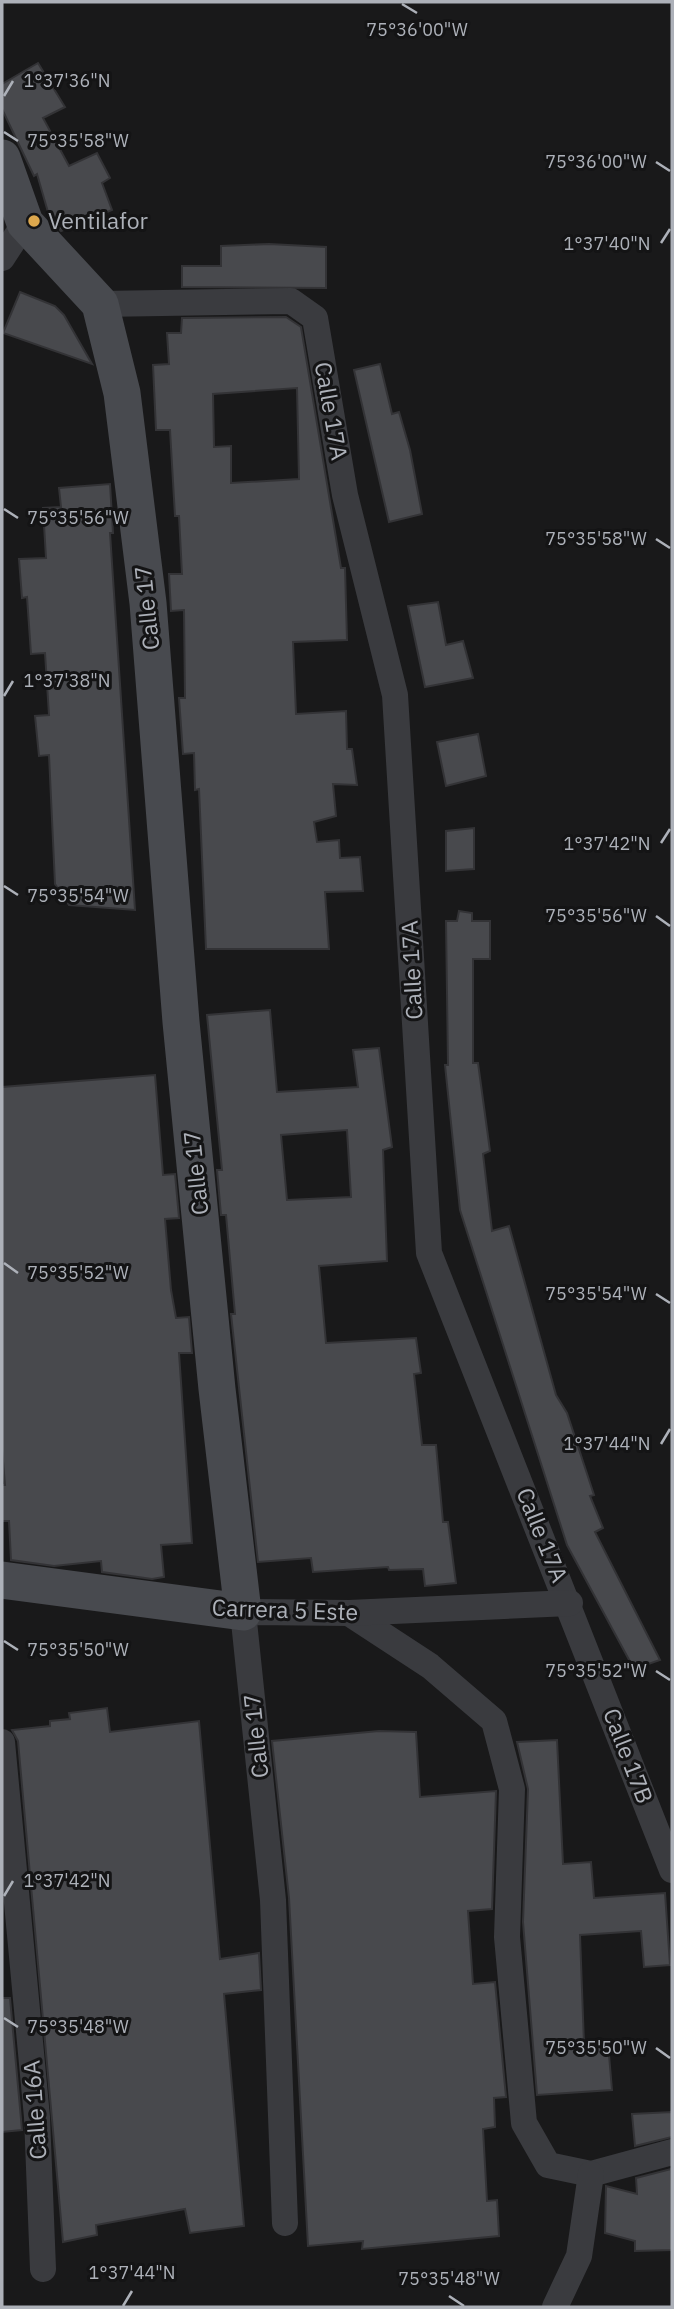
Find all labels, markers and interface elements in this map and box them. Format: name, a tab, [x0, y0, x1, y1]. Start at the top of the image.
text: 75°36'00"W	[366, 18, 468, 41]
text: 1°37'36"N	[23, 69, 111, 92]
text: 75°35'58"W	[27, 129, 129, 152]
text: 75°36'00"W	[545, 150, 647, 173]
place label: Ventilafor	[48, 205, 149, 235]
marker: Ventilafor	[26, 213, 42, 229]
text: 1°37'40"N	[563, 232, 651, 255]
street label: Calle 17A	[309, 359, 355, 463]
text: 75°35'56"W	[27, 506, 129, 529]
text: 75°35'58"W	[545, 527, 647, 550]
street label: Calle 17	[127, 564, 165, 652]
text: 1°37'38"N	[23, 669, 111, 692]
text: 1°37'42"N	[563, 832, 651, 855]
text: 75°35'54"W	[27, 884, 129, 907]
text: 75°35'56"W	[545, 904, 647, 927]
street label: Calle 17A	[393, 919, 429, 1020]
street label: Calle 17	[176, 1129, 214, 1217]
text: 75°35'52"W	[27, 1261, 129, 1284]
text: 75°35'54"W	[545, 1282, 647, 1305]
text: 1°37'44"N	[563, 1432, 651, 1455]
street label: Calle 17A	[510, 1483, 576, 1587]
street label: Carrera 5 Este	[211, 1591, 359, 1627]
text: 75°35'50"W	[27, 1638, 129, 1661]
text: 75°35'52"W	[545, 1659, 647, 1682]
street label: Calle 17	[236, 1692, 274, 1780]
street label: Calle 17B	[597, 1704, 661, 1808]
text: 1°37'42"N	[23, 1869, 111, 1892]
text: 75°35'48"W	[27, 2015, 129, 2038]
text: 75°35'50"W	[545, 2036, 647, 2059]
street label: Calle 16A	[16, 2059, 52, 2161]
text: 1°37'44"N	[88, 2261, 176, 2284]
text: 75°35'48"W	[398, 2267, 500, 2290]

